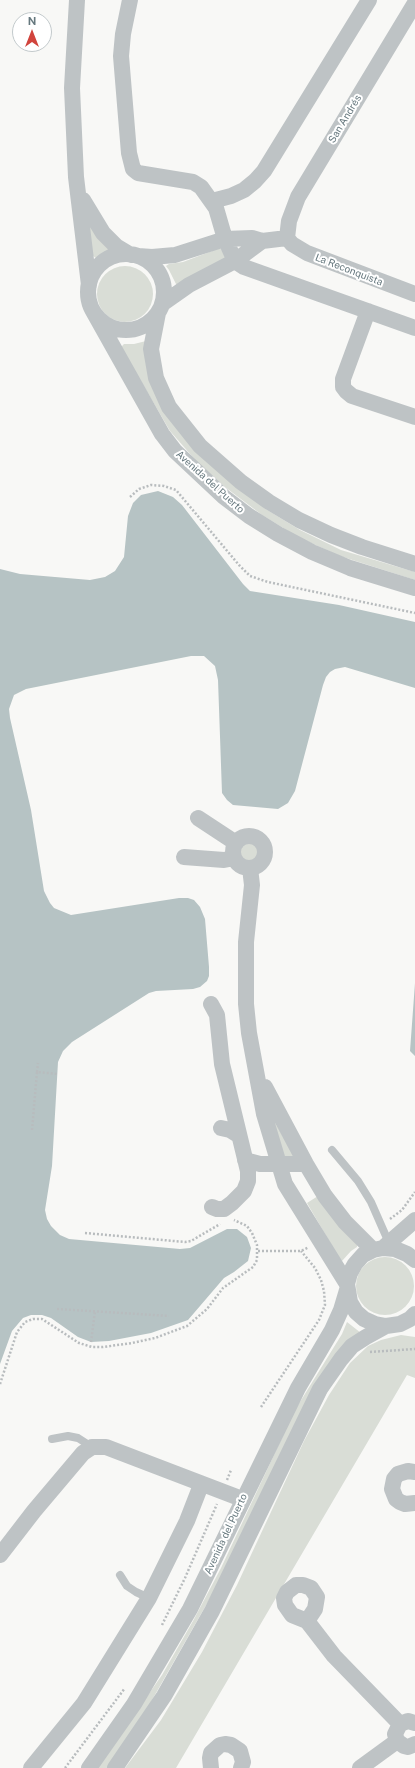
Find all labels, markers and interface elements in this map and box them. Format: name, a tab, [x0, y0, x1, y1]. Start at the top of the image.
north arrow	[12, 12, 52, 52]
text: N	[28, 15, 36, 27]
street label: San Andrés	[326, 93, 364, 145]
street label: La Reconquista	[314, 252, 384, 288]
street label: Avenida del Puerto	[174, 448, 246, 516]
street label: Avenida del Puerto	[202, 1492, 250, 1576]

